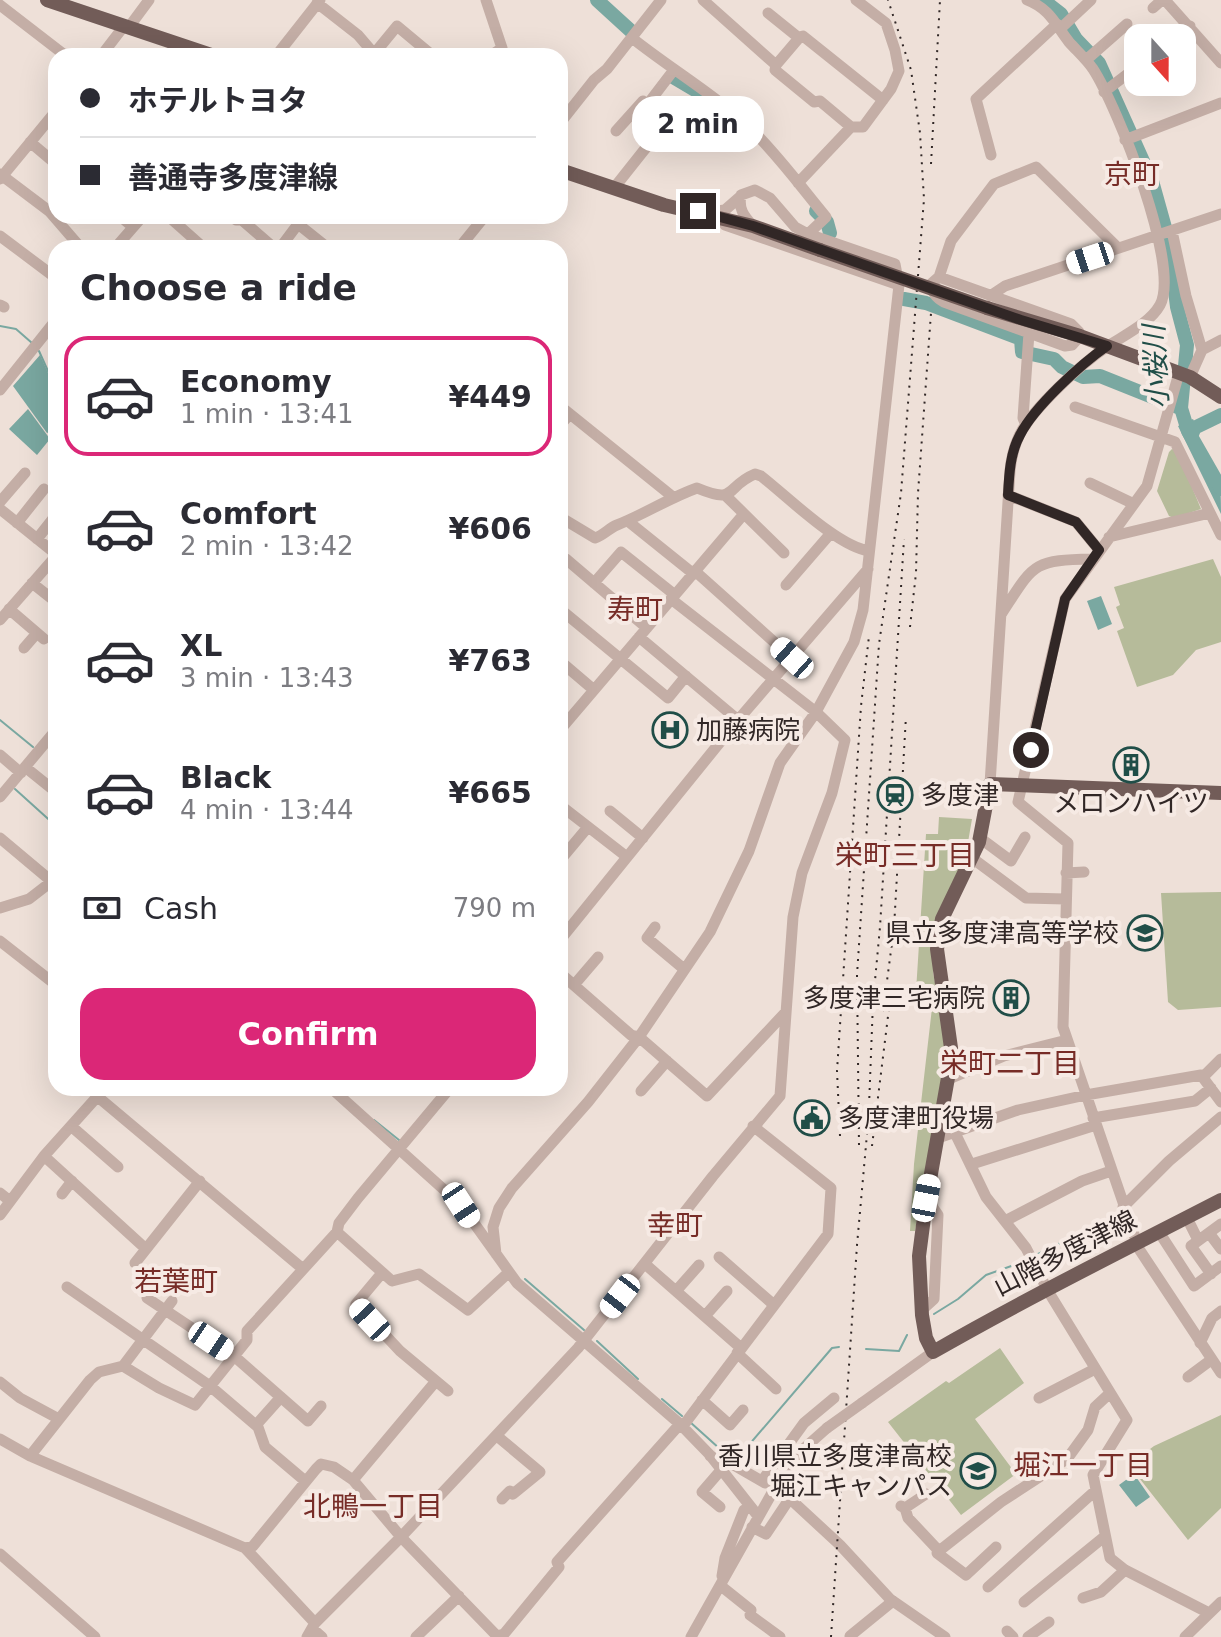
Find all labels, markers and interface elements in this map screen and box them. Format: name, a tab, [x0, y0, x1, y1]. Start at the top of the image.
north arrow	[1124, 24, 1196, 96]
map controls	[1124, 24, 1196, 96]
text: ホテルトヨタ	[128, 83, 308, 118]
callout: 2 min	[632, 95, 764, 151]
text: 2 min	[657, 109, 739, 139]
district label: 京町	[1104, 158, 1160, 191]
text: 善通寺多度津線	[128, 160, 338, 195]
route end	[680, 193, 716, 229]
car	[1063, 239, 1117, 277]
text: Choose a ride	[80, 267, 357, 308]
water label: 小桜川	[1137, 321, 1175, 410]
icon: car	[84, 360, 156, 432]
text: Economy	[180, 364, 332, 399]
text: ¥449	[449, 379, 532, 414]
text: 1 min · 13:41	[180, 399, 354, 429]
icon: car	[84, 492, 156, 564]
text: Comfort	[180, 496, 317, 531]
text: ¥606	[449, 511, 532, 546]
text: 2 min · 13:42	[180, 531, 354, 561]
district label: 寿町	[607, 593, 663, 626]
icon: car	[84, 624, 156, 696]
text: XL	[180, 628, 222, 663]
car	[766, 633, 818, 683]
text: ¥763	[449, 643, 532, 678]
text: 3 min · 13:43	[180, 663, 354, 693]
hospital icon: 加藤病院	[651, 711, 689, 749]
place label: 加藤病院	[696, 715, 800, 745]
route start	[1013, 732, 1049, 768]
building icon: メロンハイツ	[1112, 746, 1150, 784]
icon: car	[84, 756, 156, 828]
text: Black	[180, 760, 271, 795]
text: ¥665	[449, 775, 532, 810]
station icon: 多度津	[876, 776, 914, 814]
place label: 多度津	[921, 780, 999, 810]
place label: メロンハイツ	[1053, 788, 1209, 818]
text: 4 min · 13:44	[180, 795, 354, 825]
district label: 栄町三丁目	[835, 839, 975, 872]
icon: cash	[80, 886, 124, 930]
text: Cash	[144, 891, 218, 926]
text: 790 m	[453, 893, 536, 923]
school or university icon: 県立多度津高等学校	[1126, 914, 1164, 952]
place label: 県立多度津高等学校	[885, 918, 1119, 948]
building icon: 多度津三宅病院	[992, 979, 1030, 1017]
place label: 多度津三宅病院	[803, 983, 985, 1013]
button: Confirm	[80, 988, 536, 1080]
district label: 栄町二丁目	[940, 1047, 1080, 1080]
public building icon: 多度津町役場	[793, 1099, 831, 1137]
place label: 多度津町役場	[838, 1103, 994, 1133]
car	[910, 1172, 942, 1224]
car	[438, 1178, 484, 1232]
street label: 山階多度津線	[989, 1204, 1141, 1302]
district label: 幸町	[647, 1209, 703, 1242]
district label: 若葉町	[134, 1265, 218, 1298]
car	[596, 1270, 644, 1322]
car	[345, 1294, 395, 1346]
car	[184, 1318, 238, 1364]
place label: 香川県立多度津高校 堀江キャンパス	[718, 1441, 952, 1501]
district label: 堀江一丁目	[1013, 1449, 1153, 1482]
school or university icon: 香川県立多度津高校 堀江キャンパス	[959, 1452, 997, 1490]
district label: 北鴨一丁目	[303, 1490, 443, 1523]

